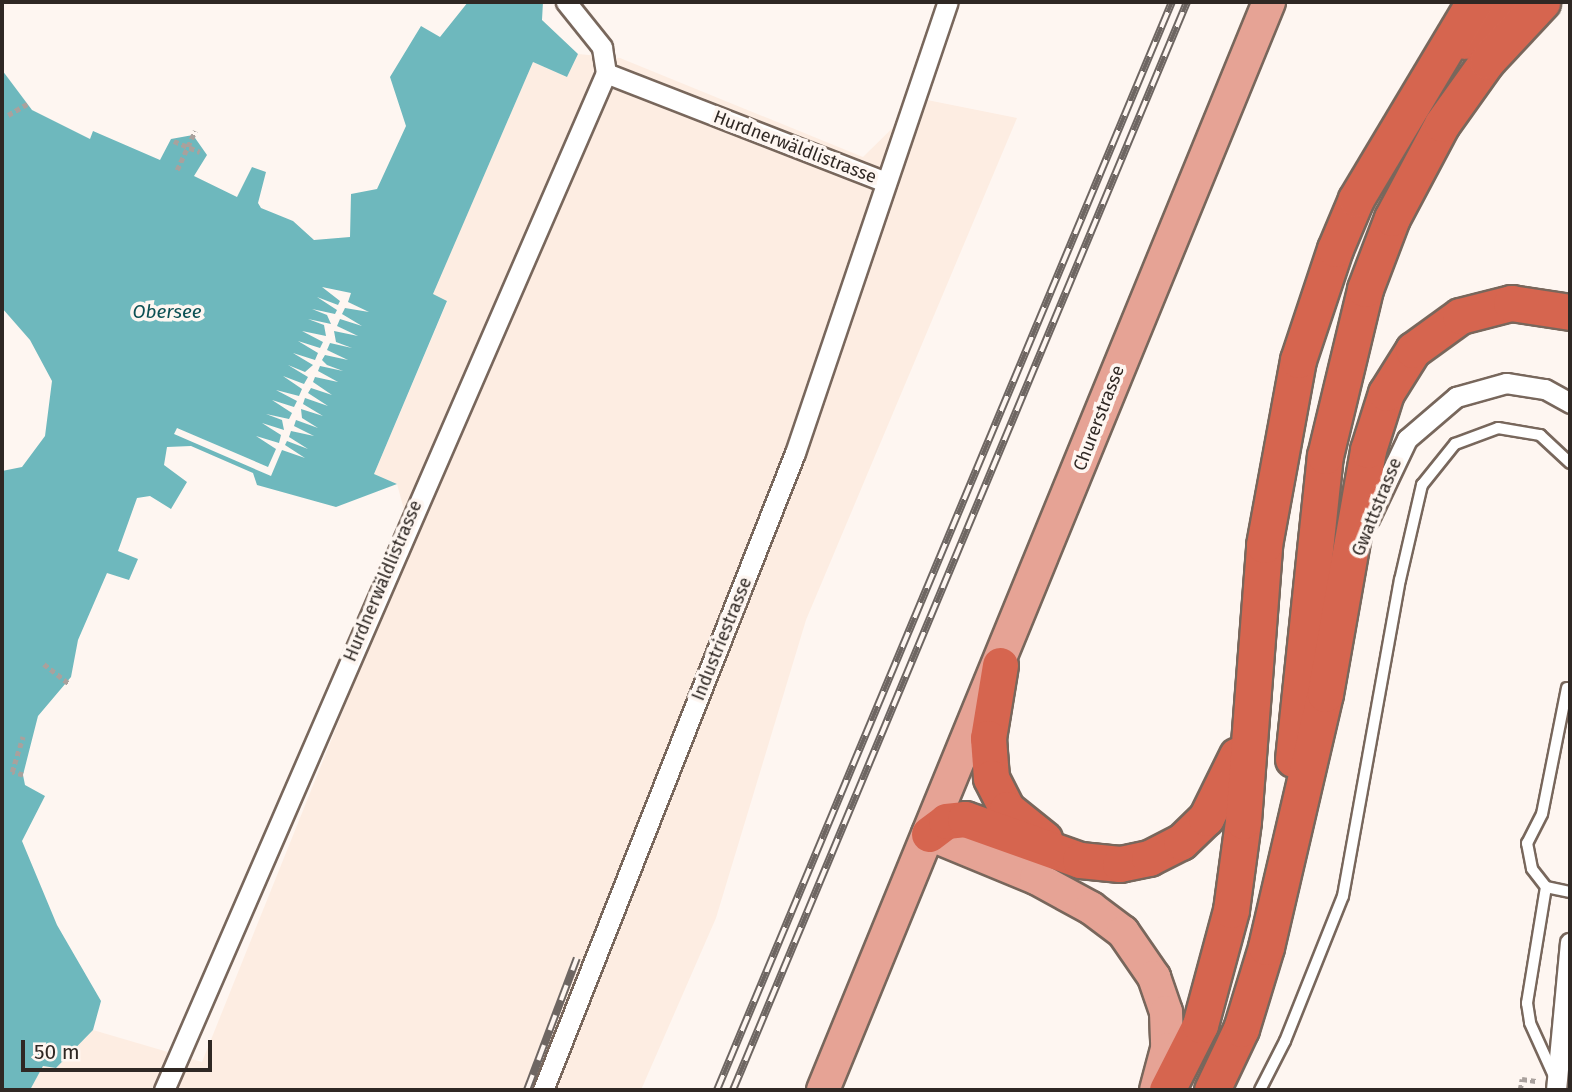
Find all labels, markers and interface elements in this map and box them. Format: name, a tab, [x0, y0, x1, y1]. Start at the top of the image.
street label: Hurdnerwäldlistrasse	[710, 106, 880, 188]
water label: Obersee	[132, 301, 202, 323]
street label: Churerstrasse	[1069, 362, 1129, 474]
street label: Gwattstrasse	[1347, 455, 1407, 559]
street label: Hurdnerwäldlistrasse	[339, 497, 427, 665]
street label: Industriestrasse	[687, 574, 757, 704]
scale bar	[24, 1026, 215, 1070]
text: 50 m	[34, 1039, 80, 1065]

